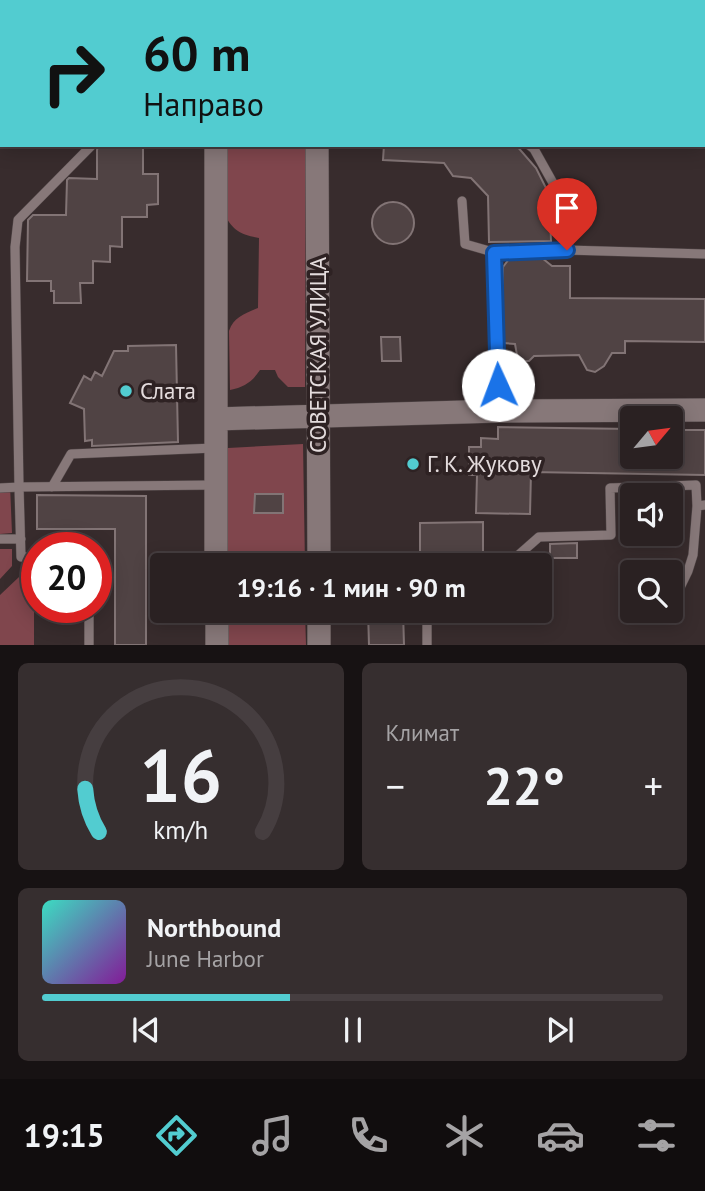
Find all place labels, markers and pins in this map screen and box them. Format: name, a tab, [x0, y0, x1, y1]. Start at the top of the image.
pin	[537, 178, 597, 250]
place label: Слата	[140, 376, 196, 405]
marker: Слата	[118, 383, 134, 399]
place label: Г. К. Жукову	[427, 449, 542, 478]
marker: Г. К. Жукову	[405, 456, 421, 472]

